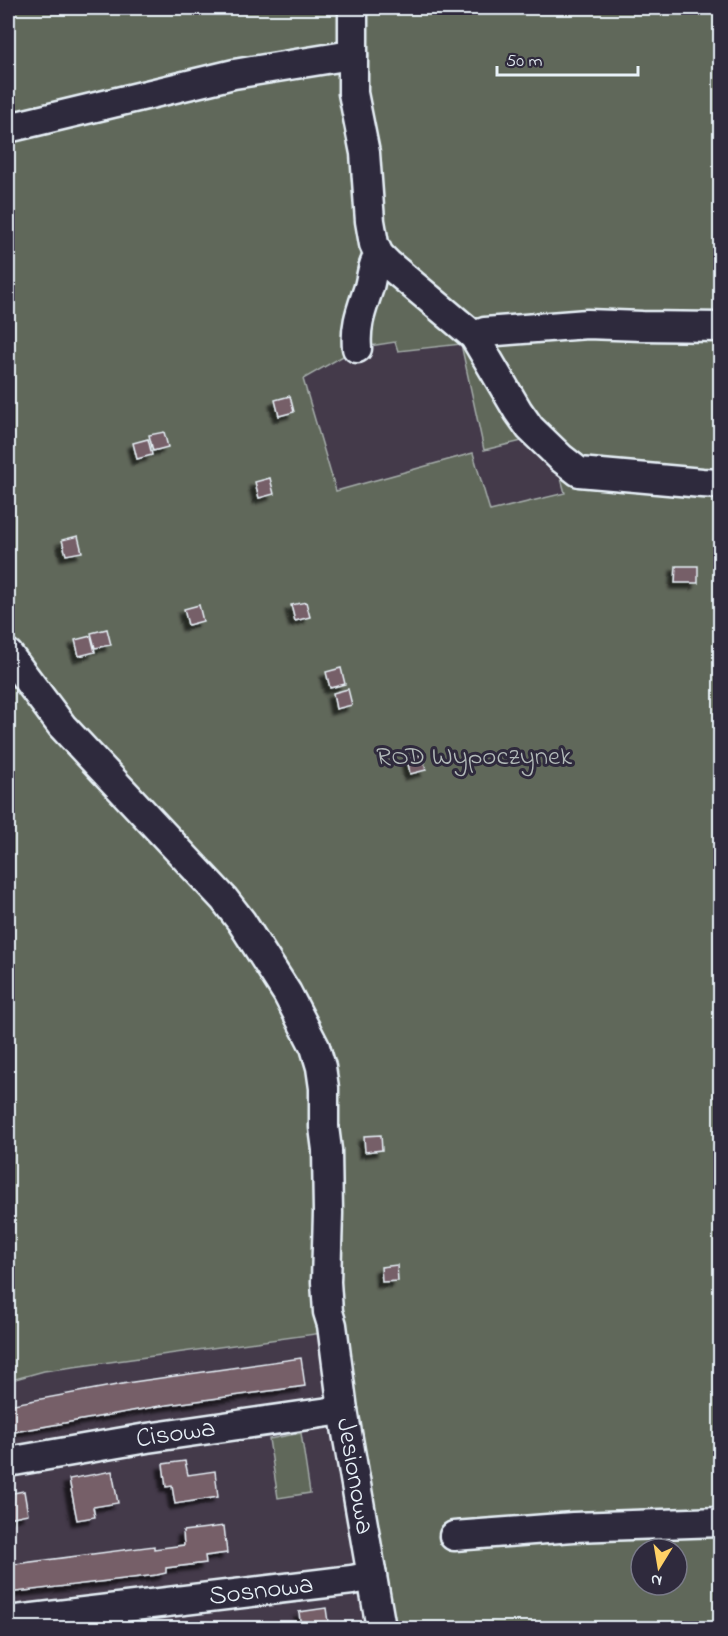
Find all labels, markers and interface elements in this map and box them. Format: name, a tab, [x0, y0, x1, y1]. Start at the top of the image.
scale bar	[497, 39, 638, 77]
text: 50 m	[506, 49, 543, 75]
park label: ROD Wypoczynek	[376, 738, 572, 777]
street label: Cisowa	[133, 1409, 218, 1459]
street label: Jesionowa	[325, 1415, 384, 1538]
north arrow	[629, 1537, 689, 1597]
street label: Sosnowa	[207, 1565, 316, 1616]
text: N	[649, 1567, 664, 1593]

